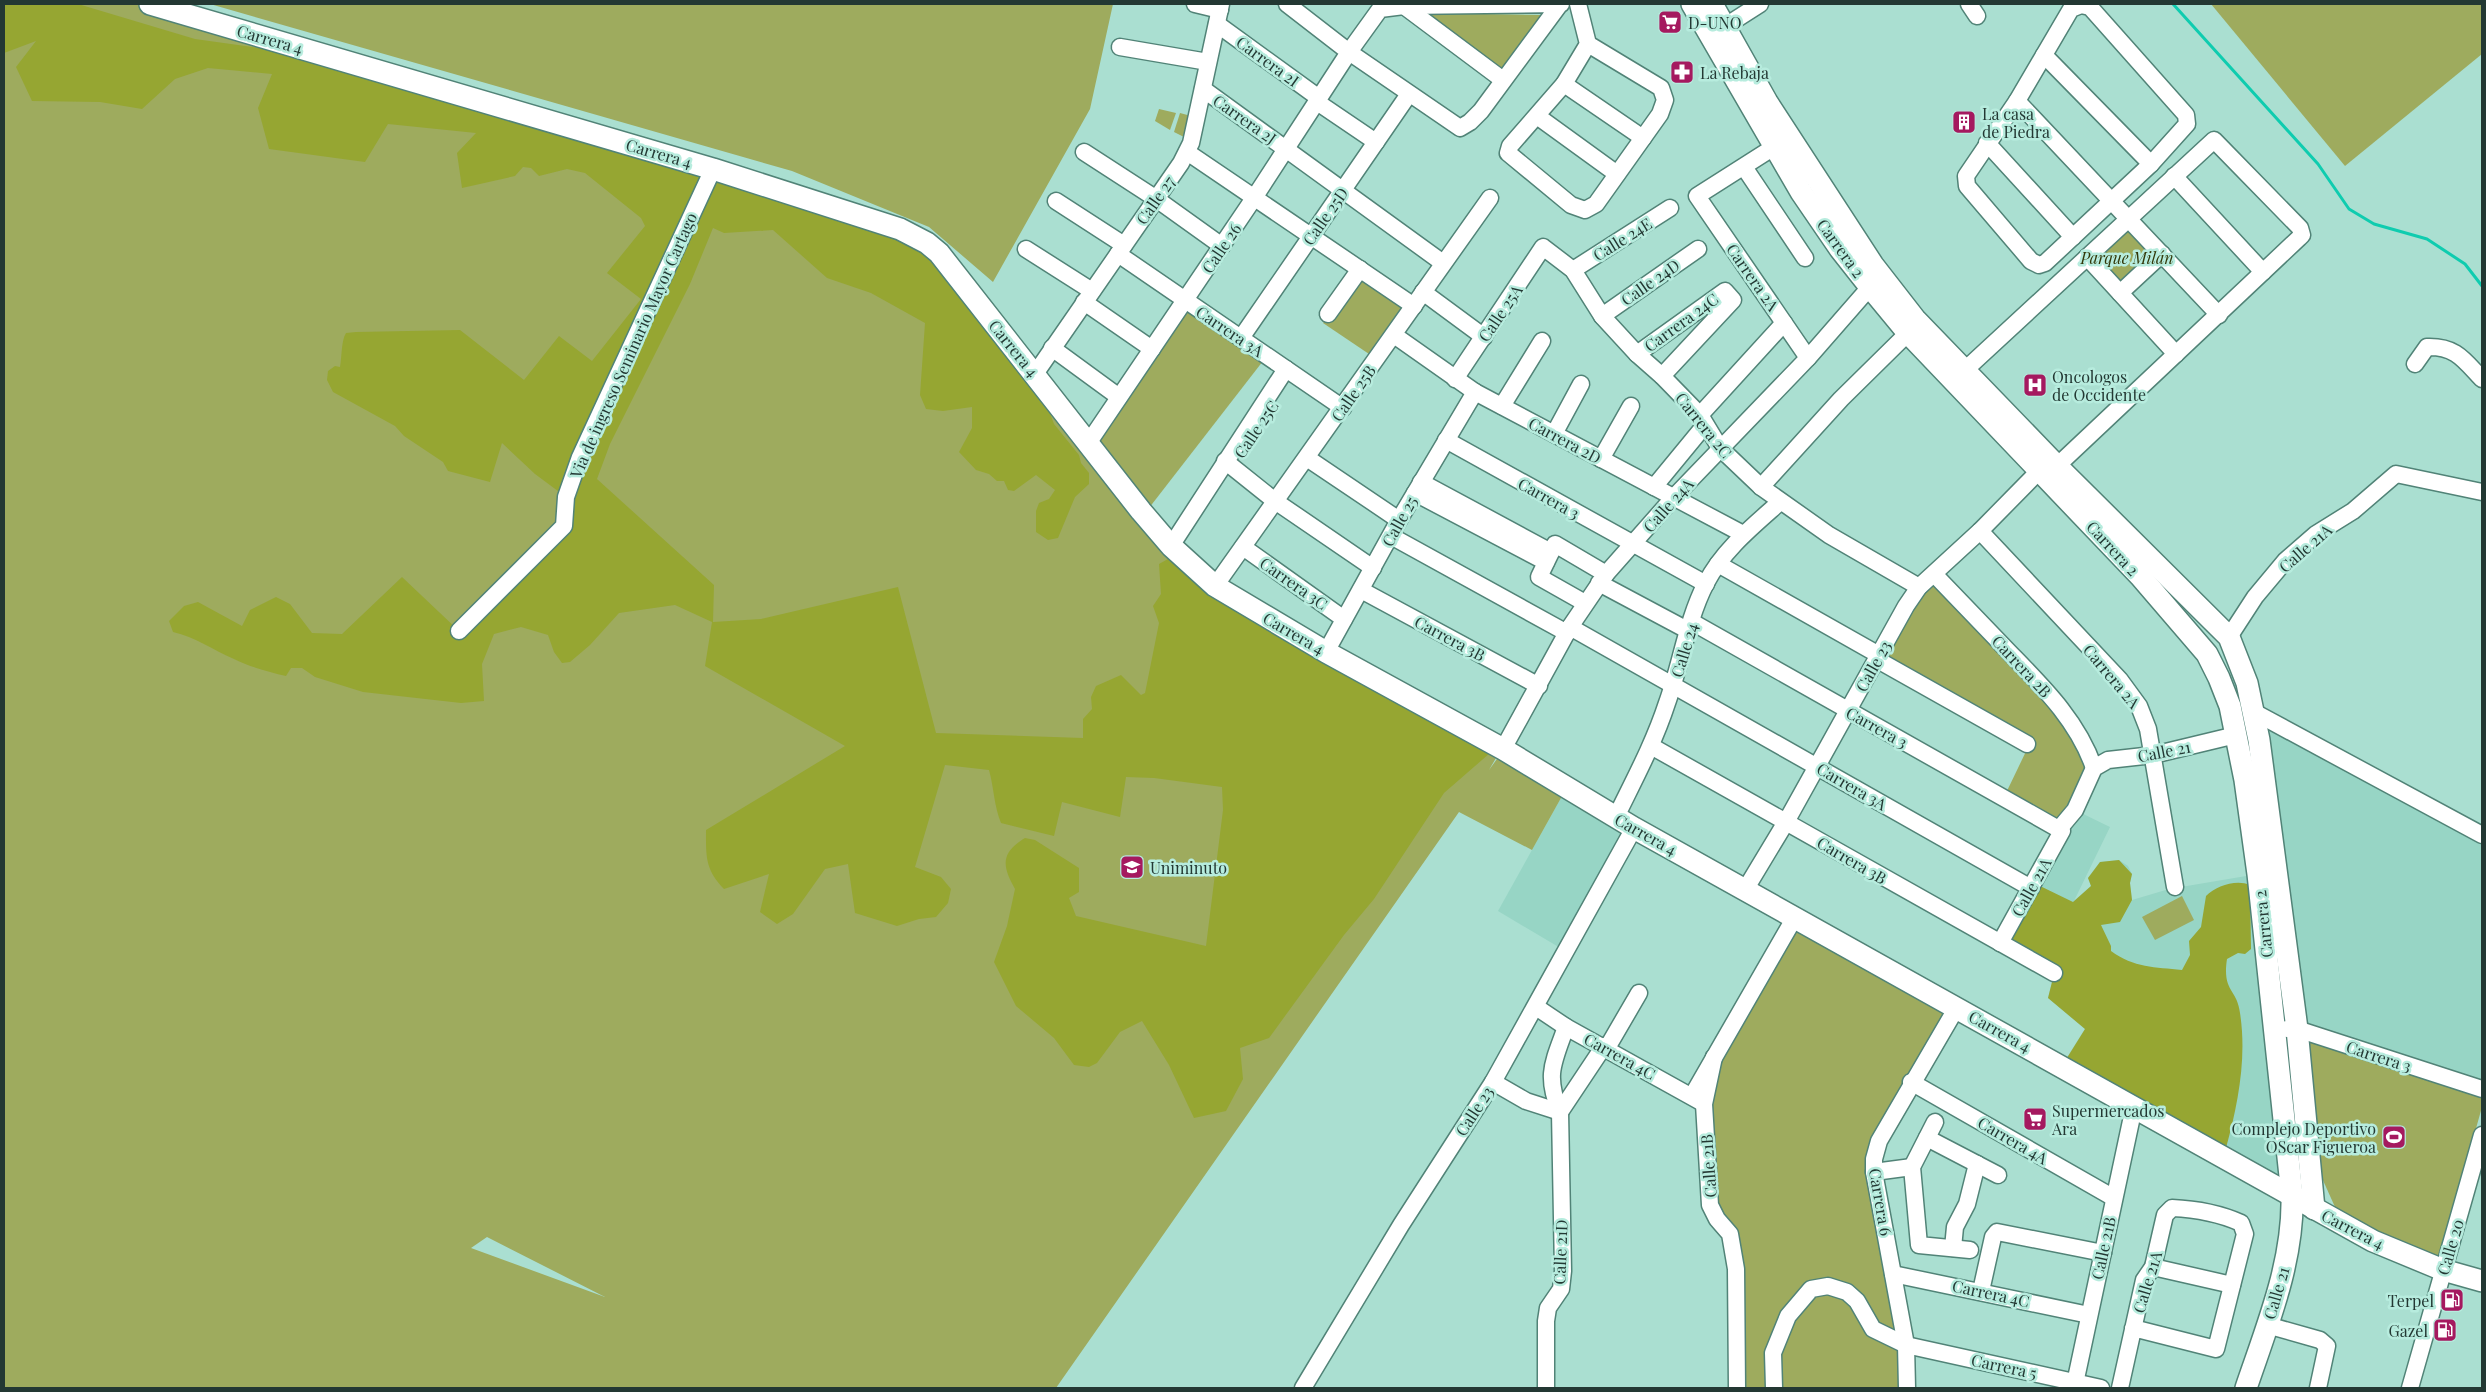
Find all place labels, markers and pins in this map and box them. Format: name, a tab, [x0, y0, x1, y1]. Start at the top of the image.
supermarket icon: D-UNO	[1657, 9, 1683, 35]
place label: D-UNO	[1688, 12, 1742, 33]
pharmacy icon: La Rebaja	[1669, 59, 1695, 85]
place label: La Rebaja	[1700, 62, 1769, 83]
place label: La casa de Piedra	[1982, 103, 2050, 142]
building icon: La casa de Piedra	[1951, 109, 1977, 135]
place label: Oncologos de Occidente	[2052, 366, 2146, 405]
hospital icon: Oncologos de Occidente	[2022, 372, 2048, 398]
school or university icon: Uniminuto	[1119, 854, 1145, 880]
place label: Uniminuto	[1150, 857, 1227, 878]
place label: Supermercados Ara	[2051, 1100, 2165, 1139]
supermarket icon: Supermercados Ara	[2022, 1106, 2048, 1132]
place label: Complejo Deportivo OScar Figueroa	[2232, 1118, 2376, 1157]
sports icon: Complejo Deportivo OScar Figueroa	[2381, 1124, 2407, 1150]
fuel station icon: Terpel	[2439, 1287, 2465, 1313]
place label: Terpel	[2388, 1290, 2434, 1311]
fuel station icon: Gazel	[2432, 1317, 2458, 1343]
place label: Gazel	[2389, 1320, 2428, 1341]

